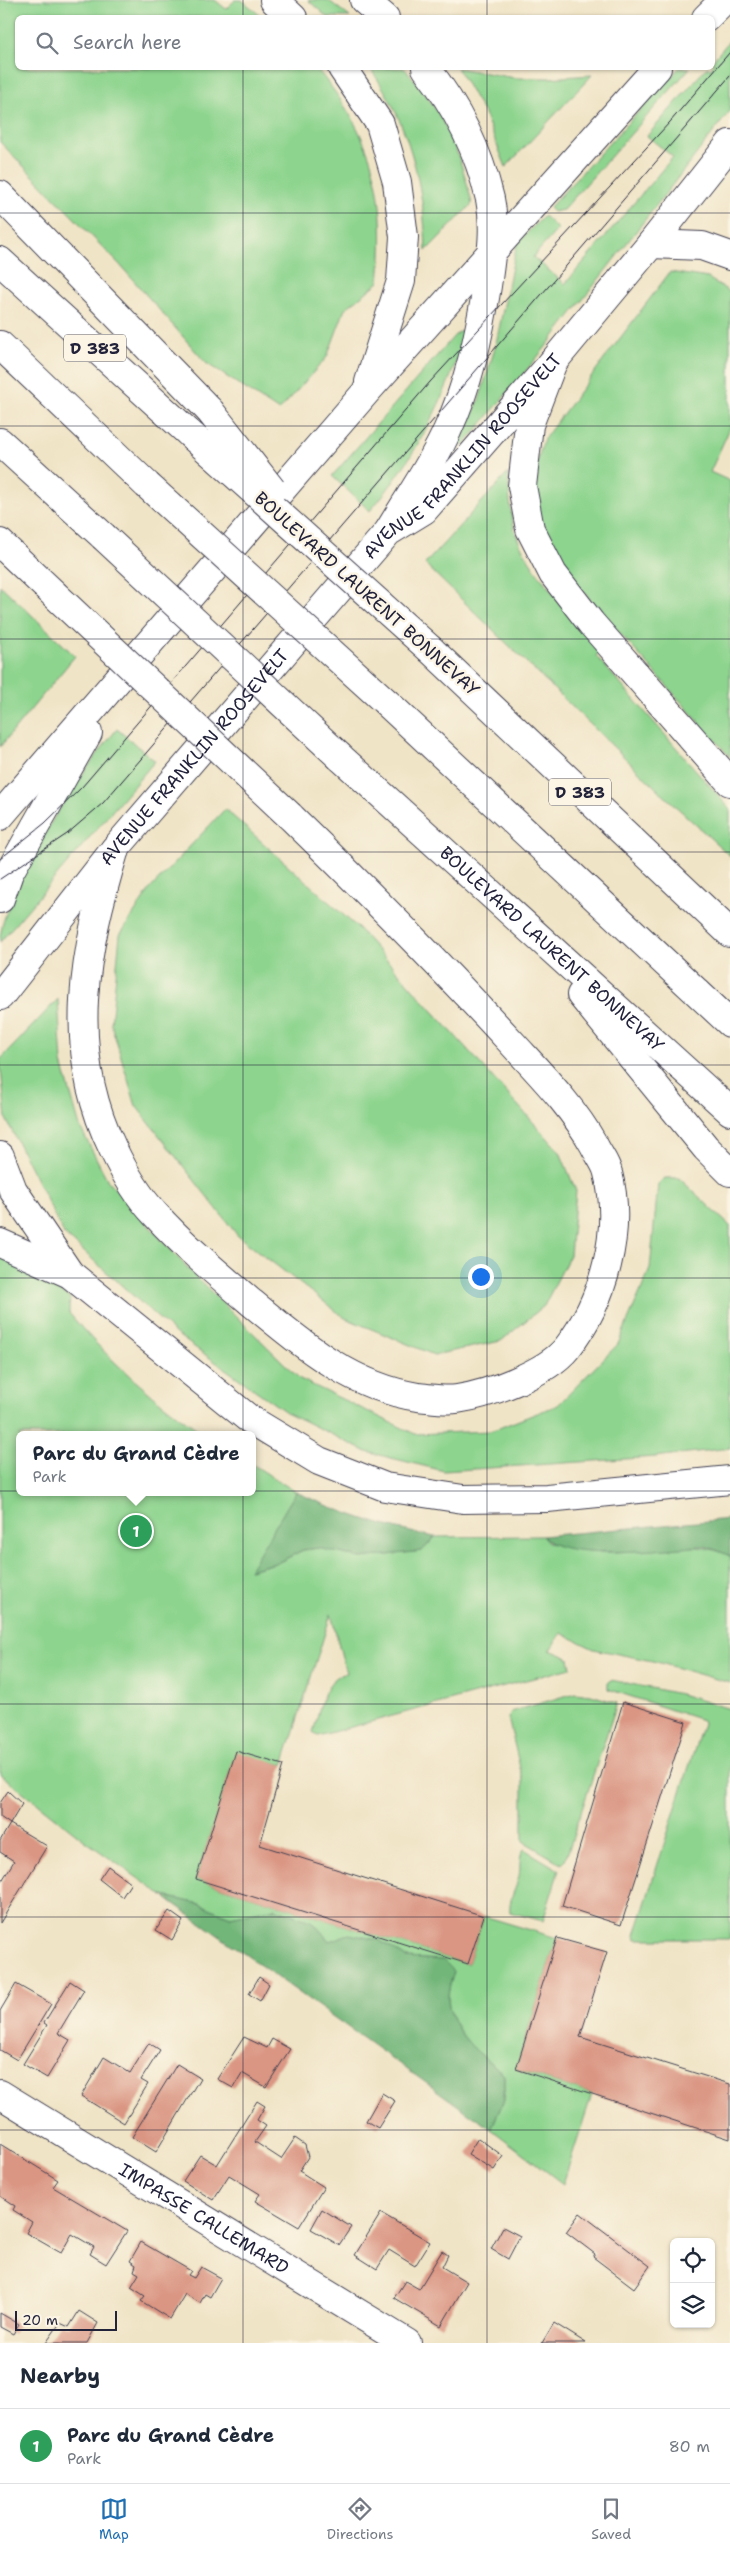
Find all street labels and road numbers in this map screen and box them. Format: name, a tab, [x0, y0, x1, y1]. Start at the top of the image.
road number: D 383	[64, 334, 126, 362]
street label: AVENUE FRANKLIN ROOSEVELT	[358, 348, 567, 564]
street label: BOULEVARD LAURENT BONNEVAY	[249, 486, 485, 702]
street label: AVENUE FRANKLIN ROOSEVELT	[95, 644, 294, 870]
road number: D 383	[549, 779, 611, 806]
street label: BOULEVARD LAURENT BONNEVAY	[434, 841, 669, 1057]
street label: IMPASSE CALLEMARD	[114, 2158, 293, 2280]

